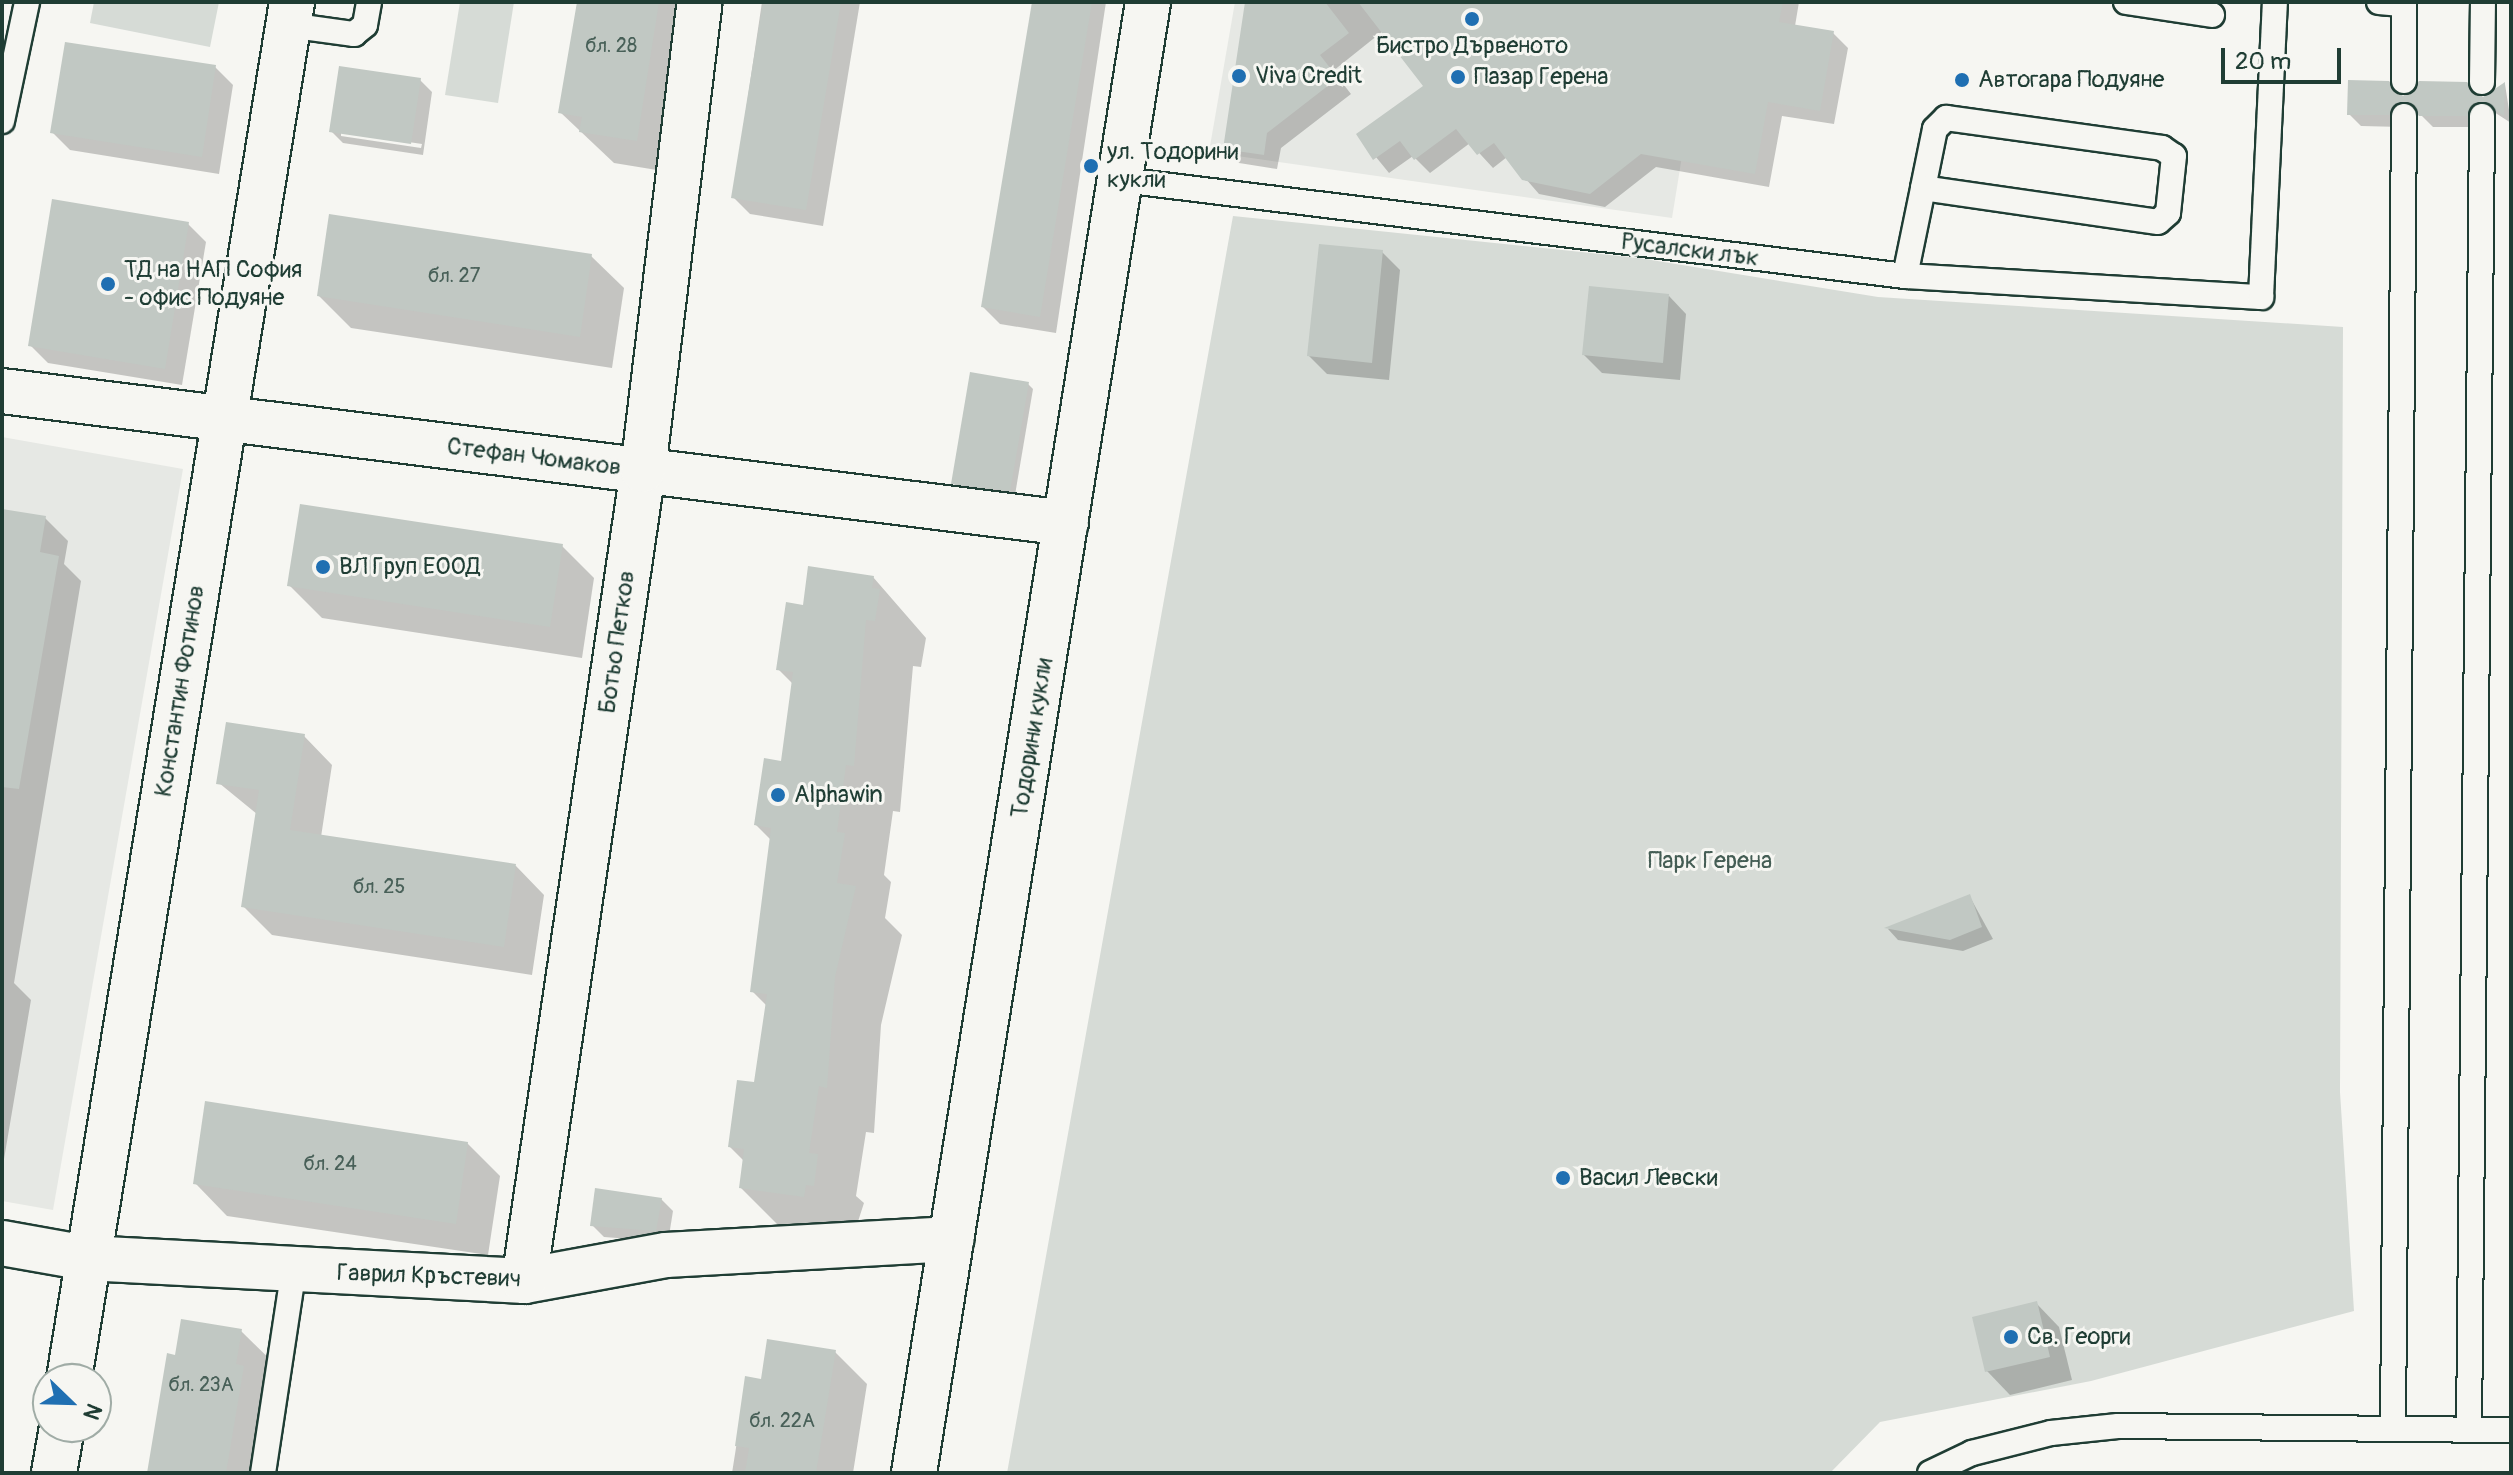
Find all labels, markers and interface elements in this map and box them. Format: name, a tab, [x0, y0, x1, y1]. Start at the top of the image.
marker: Бистро Дървеното	[1463, 10, 1481, 28]
place label: Бистро Дървеното	[1376, 32, 1568, 60]
scale bar	[2225, 32, 2345, 82]
house number: бл. 28	[585, 33, 637, 57]
text: 20 m	[2235, 47, 2291, 76]
place label: Viva Credit	[1255, 62, 1362, 90]
place label: Пазар Герена	[1474, 63, 1608, 91]
place label: Автогара Подуяне	[1978, 66, 2164, 94]
marker: Viva Credit	[1230, 67, 1248, 85]
marker: Пазар Герена	[1449, 68, 1467, 86]
marker: Автогара Подуяне	[1953, 71, 1971, 89]
place label: ул. Тодорини кукли	[1107, 138, 1238, 194]
marker: ул. Тодорини кукли	[1082, 157, 1100, 175]
street label: Русалски лък	[1620, 227, 1760, 273]
place label: ТД на НАП София - офис Подуяне	[124, 256, 302, 312]
house number: бл. 27	[428, 263, 480, 287]
marker: ТД на НАП София - офис Подуяне	[99, 275, 117, 293]
street label: Стефан Чомаков	[445, 432, 623, 482]
place label: ВЛ Груп ЕООД	[339, 553, 480, 581]
marker: ВЛ Груп ЕООД	[314, 558, 332, 576]
street label: Ботьо Петков	[593, 569, 641, 715]
street label: Константин Фотинов	[149, 583, 211, 799]
street label: Тодорини кукли	[1005, 656, 1059, 820]
place label: Alphawin	[794, 781, 883, 809]
marker: Alphawin	[769, 786, 787, 804]
park label: Парк Герена	[1648, 847, 1772, 875]
house number: бл. 25	[353, 874, 405, 898]
house number: бл. 24	[303, 1151, 357, 1175]
place label: Васил Левски	[1579, 1164, 1718, 1192]
marker: Васил Левски	[1554, 1169, 1572, 1187]
street label: Гаврил Кръстевич	[336, 1258, 522, 1294]
place label: Св. Георги	[2027, 1323, 2130, 1351]
marker: Св. Георги	[2002, 1328, 2020, 1346]
north arrow	[32, 1363, 112, 1443]
house number: бл. 23А	[168, 1372, 234, 1396]
text: N	[76, 1399, 108, 1424]
house number: бл. 22А	[749, 1408, 815, 1432]

